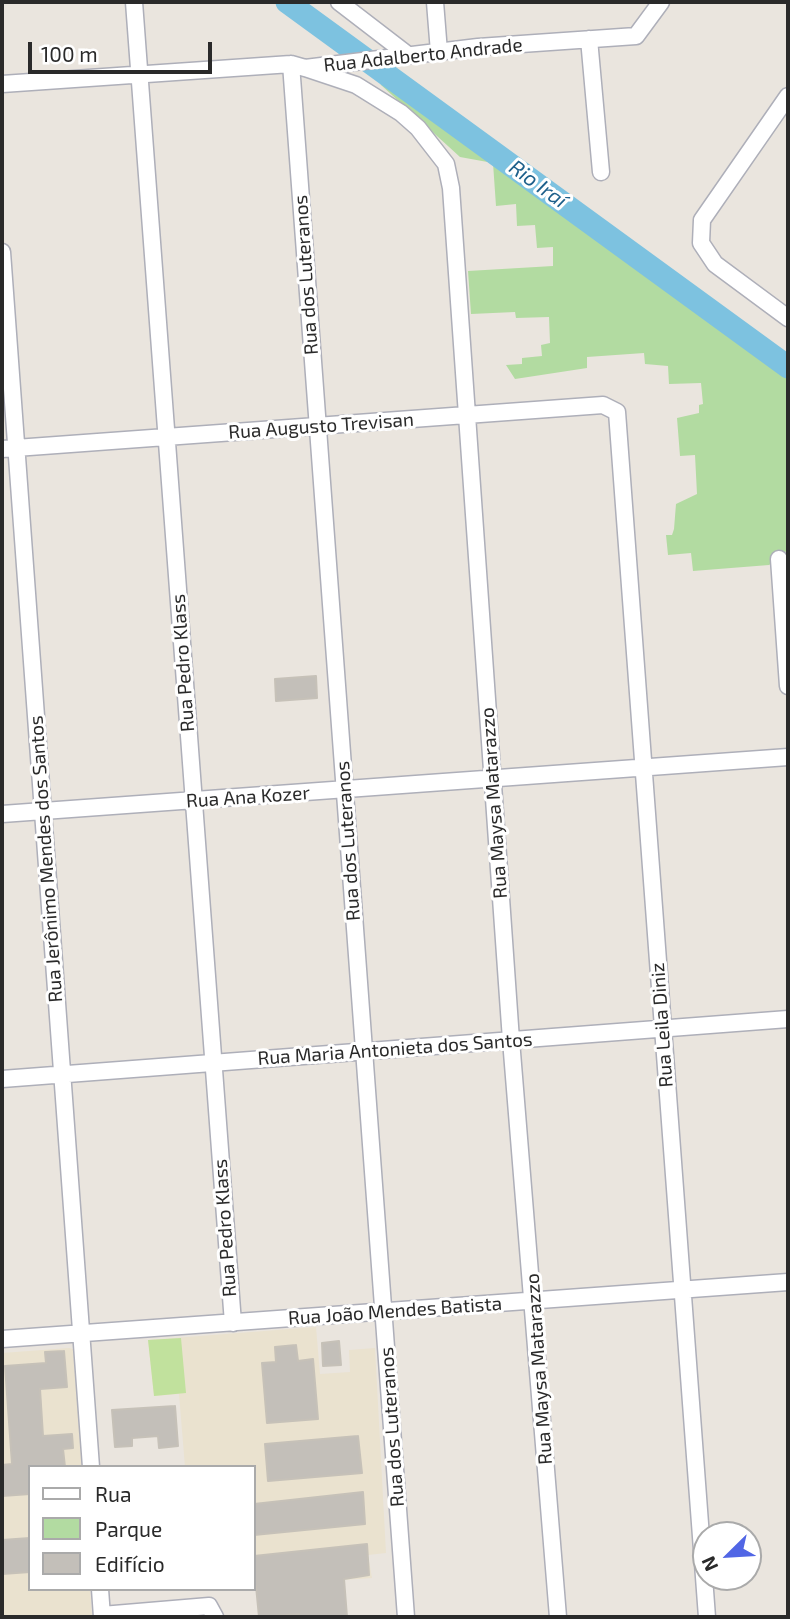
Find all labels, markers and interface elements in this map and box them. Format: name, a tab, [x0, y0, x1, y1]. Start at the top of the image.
scale bar	[32, 28, 215, 72]
street label: Rua Adalberto Andrade	[322, 33, 524, 77]
text: 100 m	[41, 41, 98, 66]
water label: Rio Iraí	[504, 155, 572, 213]
street label: Rua dos Luteranos	[289, 194, 323, 356]
street label: Rua Augusto Trevisan	[227, 408, 415, 444]
street label: Rua Pedro Klass	[167, 593, 199, 733]
street label: Rua Maysa Matarazzo	[476, 707, 512, 899]
street label: Rua Jerônimo Mendes dos Santos	[25, 715, 67, 1003]
street label: Rua dos Luteranos	[331, 760, 365, 922]
street label: Rua Ana Kozer	[185, 781, 311, 813]
street label: Rua Leila Diniz	[646, 962, 678, 1088]
street label: Rua Maria Antonieta dos Santos	[257, 1028, 533, 1070]
street label: Rua Pedro Klass	[209, 1158, 241, 1298]
street label: Rua Maysa Matarazzo	[521, 1273, 557, 1465]
street label: Rua João Mendes Batista	[287, 1292, 503, 1330]
street label: Rua dos Luteranos	[375, 1346, 409, 1508]
legend	[28, 1465, 256, 1591]
text: Rua	[95, 1481, 131, 1506]
text: Parque	[95, 1516, 162, 1541]
north arrow	[692, 1521, 762, 1591]
text: Edifício	[95, 1551, 165, 1576]
text: N	[696, 1553, 722, 1575]

